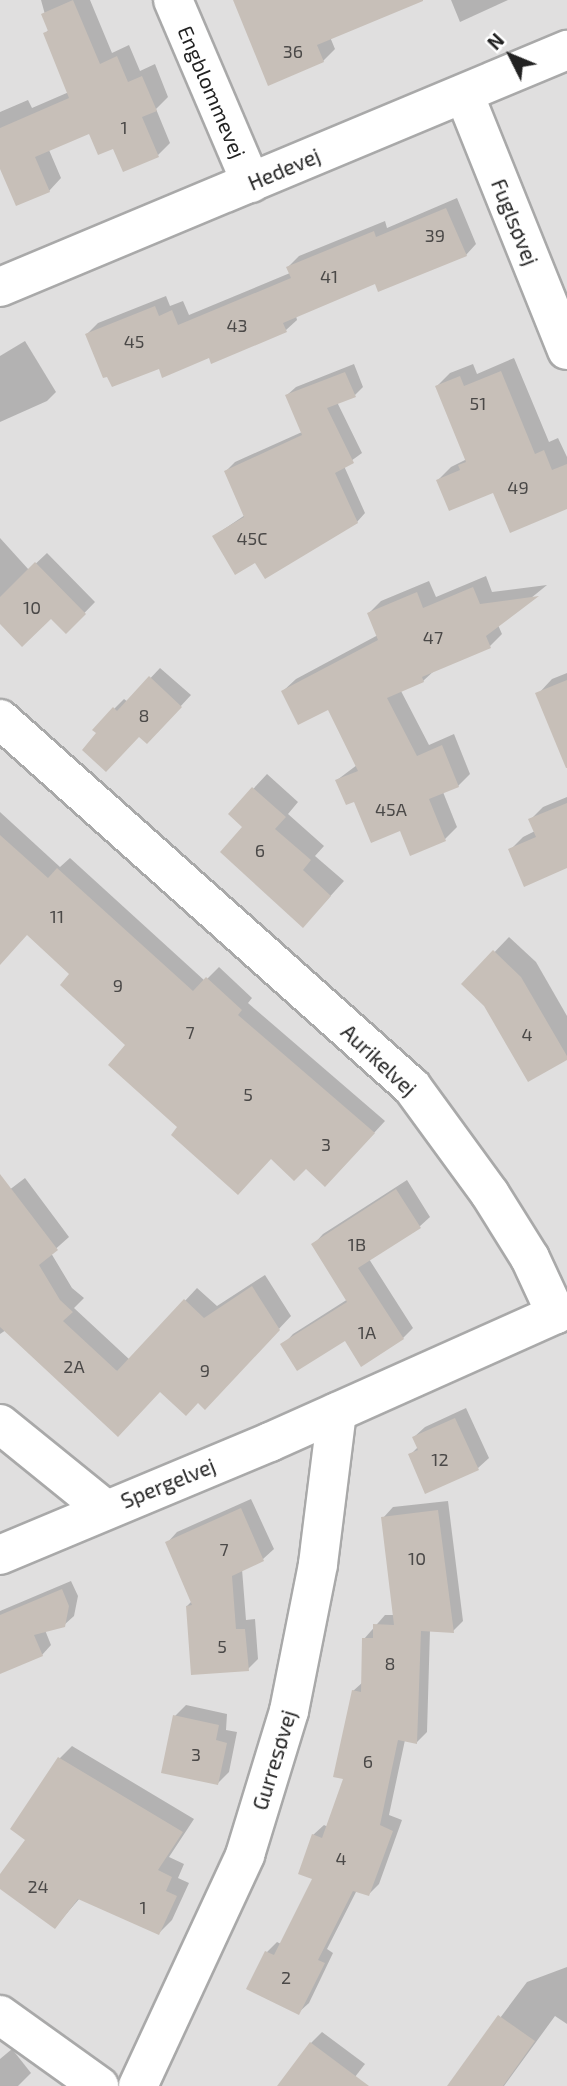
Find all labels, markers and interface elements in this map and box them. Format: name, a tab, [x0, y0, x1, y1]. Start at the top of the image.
north arrow	[476, 21, 546, 91]
street label: Engblommevej	[173, 22, 251, 162]
text: N	[482, 28, 508, 54]
house number: 36	[283, 40, 303, 62]
house number: 1	[120, 116, 128, 138]
street label: Hedevej	[244, 143, 324, 195]
street label: Fuglsøvej	[486, 175, 544, 269]
house number: 39	[425, 224, 445, 246]
house number: 41	[320, 265, 338, 287]
house number: 43	[226, 314, 248, 336]
house number: 45	[124, 330, 144, 352]
house number: 51	[470, 392, 486, 414]
house number: 49	[507, 476, 529, 498]
house number: 45C	[237, 527, 267, 549]
house number: 10	[23, 596, 41, 618]
house number: 47	[423, 626, 443, 648]
house number: 8	[139, 704, 149, 726]
house number: 45A	[375, 798, 407, 820]
house number: 6	[255, 839, 265, 861]
house number: 11	[50, 905, 64, 927]
house number: 9	[113, 974, 123, 996]
street label: Aurikelvej	[336, 1019, 422, 1101]
house number: 7	[185, 1021, 195, 1043]
house number: 4	[521, 1023, 533, 1045]
house number: 5	[243, 1083, 253, 1105]
house number: 3	[321, 1133, 331, 1155]
house number: 1B	[348, 1233, 366, 1255]
house number: 1A	[358, 1321, 376, 1343]
house number: 2A	[63, 1355, 85, 1377]
house number: 9	[200, 1359, 210, 1381]
house number: 12	[431, 1448, 449, 1470]
street label: Spergelvej	[117, 1453, 219, 1513]
house number: 7	[219, 1538, 229, 1560]
house number: 10	[408, 1547, 426, 1569]
house number: 5	[217, 1635, 227, 1657]
house number: 8	[385, 1652, 395, 1674]
street label: Gurresøvej	[247, 1707, 301, 1813]
house number: 3	[191, 1743, 201, 1765]
house number: 6	[363, 1750, 373, 1772]
house number: 4	[335, 1847, 347, 1869]
house number: 24	[27, 1875, 49, 1897]
house number: 1	[139, 1896, 147, 1918]
house number: 2	[281, 1966, 291, 1988]

